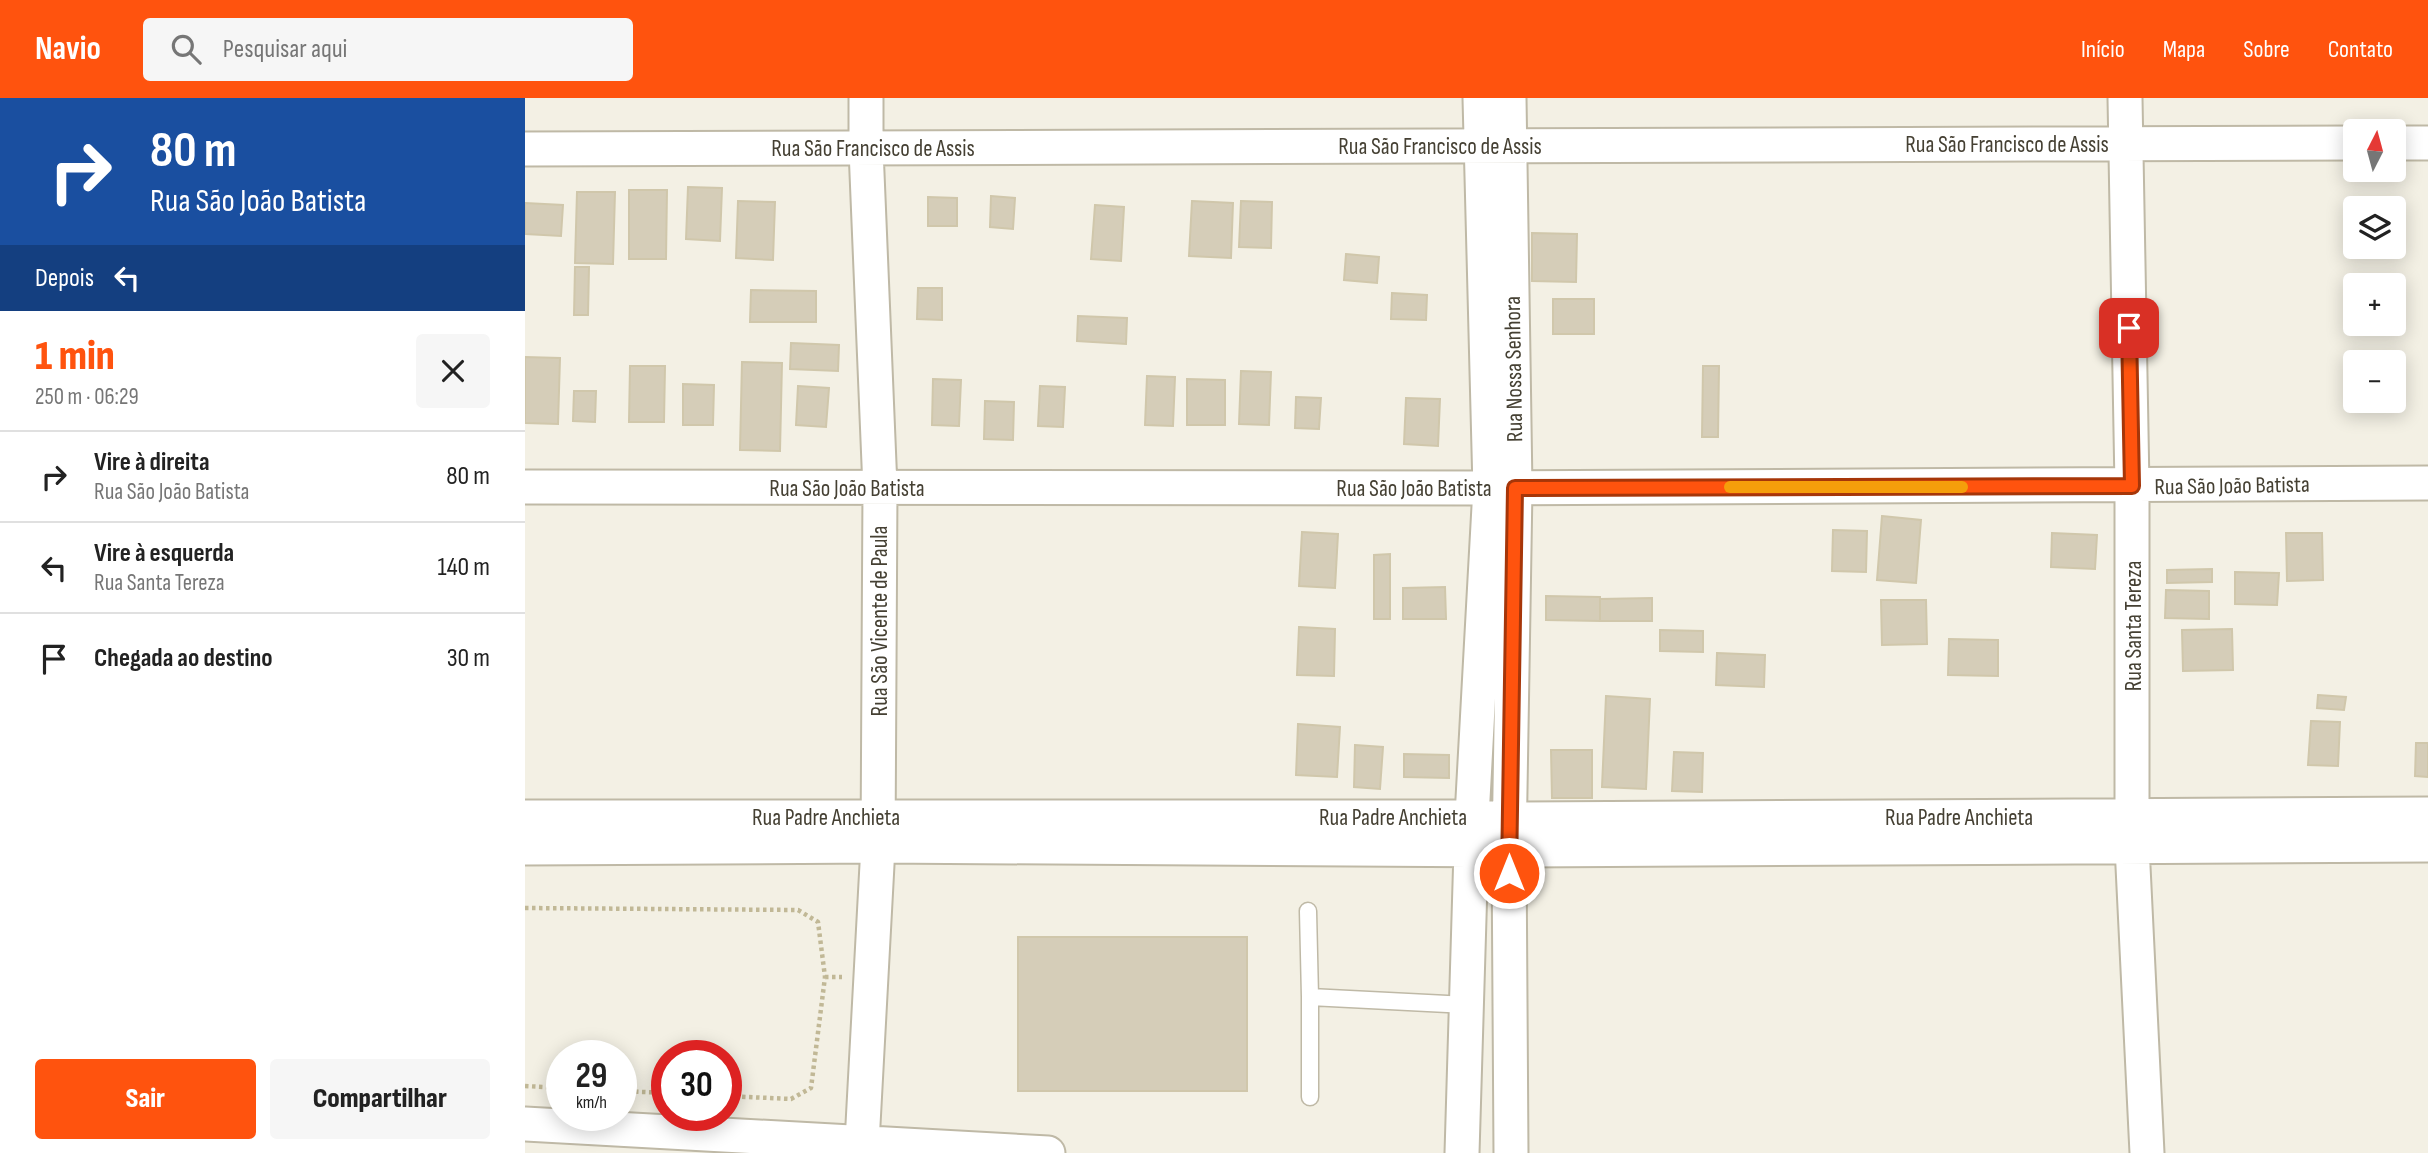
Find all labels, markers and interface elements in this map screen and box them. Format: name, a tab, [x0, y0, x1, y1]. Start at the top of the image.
search box	[143, 18, 633, 81]
text: Navio	[35, 29, 101, 69]
icon: search	[167, 30, 205, 68]
text: Pesquisar aqui	[223, 34, 347, 65]
text: Início	[2081, 35, 2125, 64]
text: Mapa	[2163, 35, 2205, 64]
text: Sobre	[2243, 35, 2290, 64]
text: Contato	[2328, 35, 2393, 64]
north arrow	[2343, 119, 2406, 182]
map controls	[2343, 119, 2406, 413]
text: 80 m	[150, 122, 237, 181]
icon: right	[35, 126, 126, 217]
street label: Rua São Francisco de Assis	[1905, 131, 2109, 159]
street label: Rua São Francisco de Assis	[1338, 133, 1542, 161]
street label: Rua São Francisco de Assis	[771, 135, 975, 163]
text: Rua São João Batista	[150, 182, 366, 221]
button: layers	[2343, 196, 2406, 259]
icon: left	[108, 259, 146, 297]
text: Depois	[35, 263, 94, 294]
button: +	[2343, 273, 2406, 336]
street label: Rua Nossa Senhora	[1499, 296, 1529, 442]
pin	[2099, 298, 2159, 358]
icon: arrive	[2110, 309, 2148, 347]
text: 1 min	[35, 331, 115, 382]
button: close	[416, 334, 490, 408]
button: −	[2343, 350, 2406, 413]
text: 250 m · 06:29	[35, 383, 139, 411]
text: Vire à direita	[94, 447, 210, 478]
icon: right	[35, 458, 73, 496]
text: 80 m	[446, 461, 490, 492]
street label: Rua São João Batista	[2154, 471, 2310, 501]
street label: Rua São João Batista	[769, 475, 925, 503]
street label: Rua São João Batista	[1336, 475, 1492, 503]
text: Rua São João Batista	[94, 478, 249, 506]
street label: Rua São Vicente de Paula	[866, 526, 894, 716]
text: Vire à esquerda	[94, 538, 234, 569]
icon: left	[35, 549, 73, 587]
text: 140 m	[438, 552, 490, 583]
street label: Rua Santa Tereza	[2120, 561, 2148, 691]
text: Rua Santa Tereza	[94, 569, 225, 597]
icon: arrive	[35, 640, 73, 678]
text: Chegada ao destino	[94, 643, 273, 674]
text: 30 m	[447, 643, 490, 674]
street label: Rua Padre Anchieta	[752, 804, 900, 832]
street label: Rua Padre Anchieta	[1319, 804, 1467, 832]
street label: Rua Padre Anchieta	[1885, 804, 2033, 832]
position arrow	[1472, 836, 1546, 910]
speed limit sign: 30	[651, 1040, 742, 1131]
text: 29	[576, 1055, 607, 1098]
button: Sair	[35, 1059, 256, 1139]
button: Compartilhar	[270, 1059, 490, 1139]
text: km/h	[576, 1092, 607, 1113]

